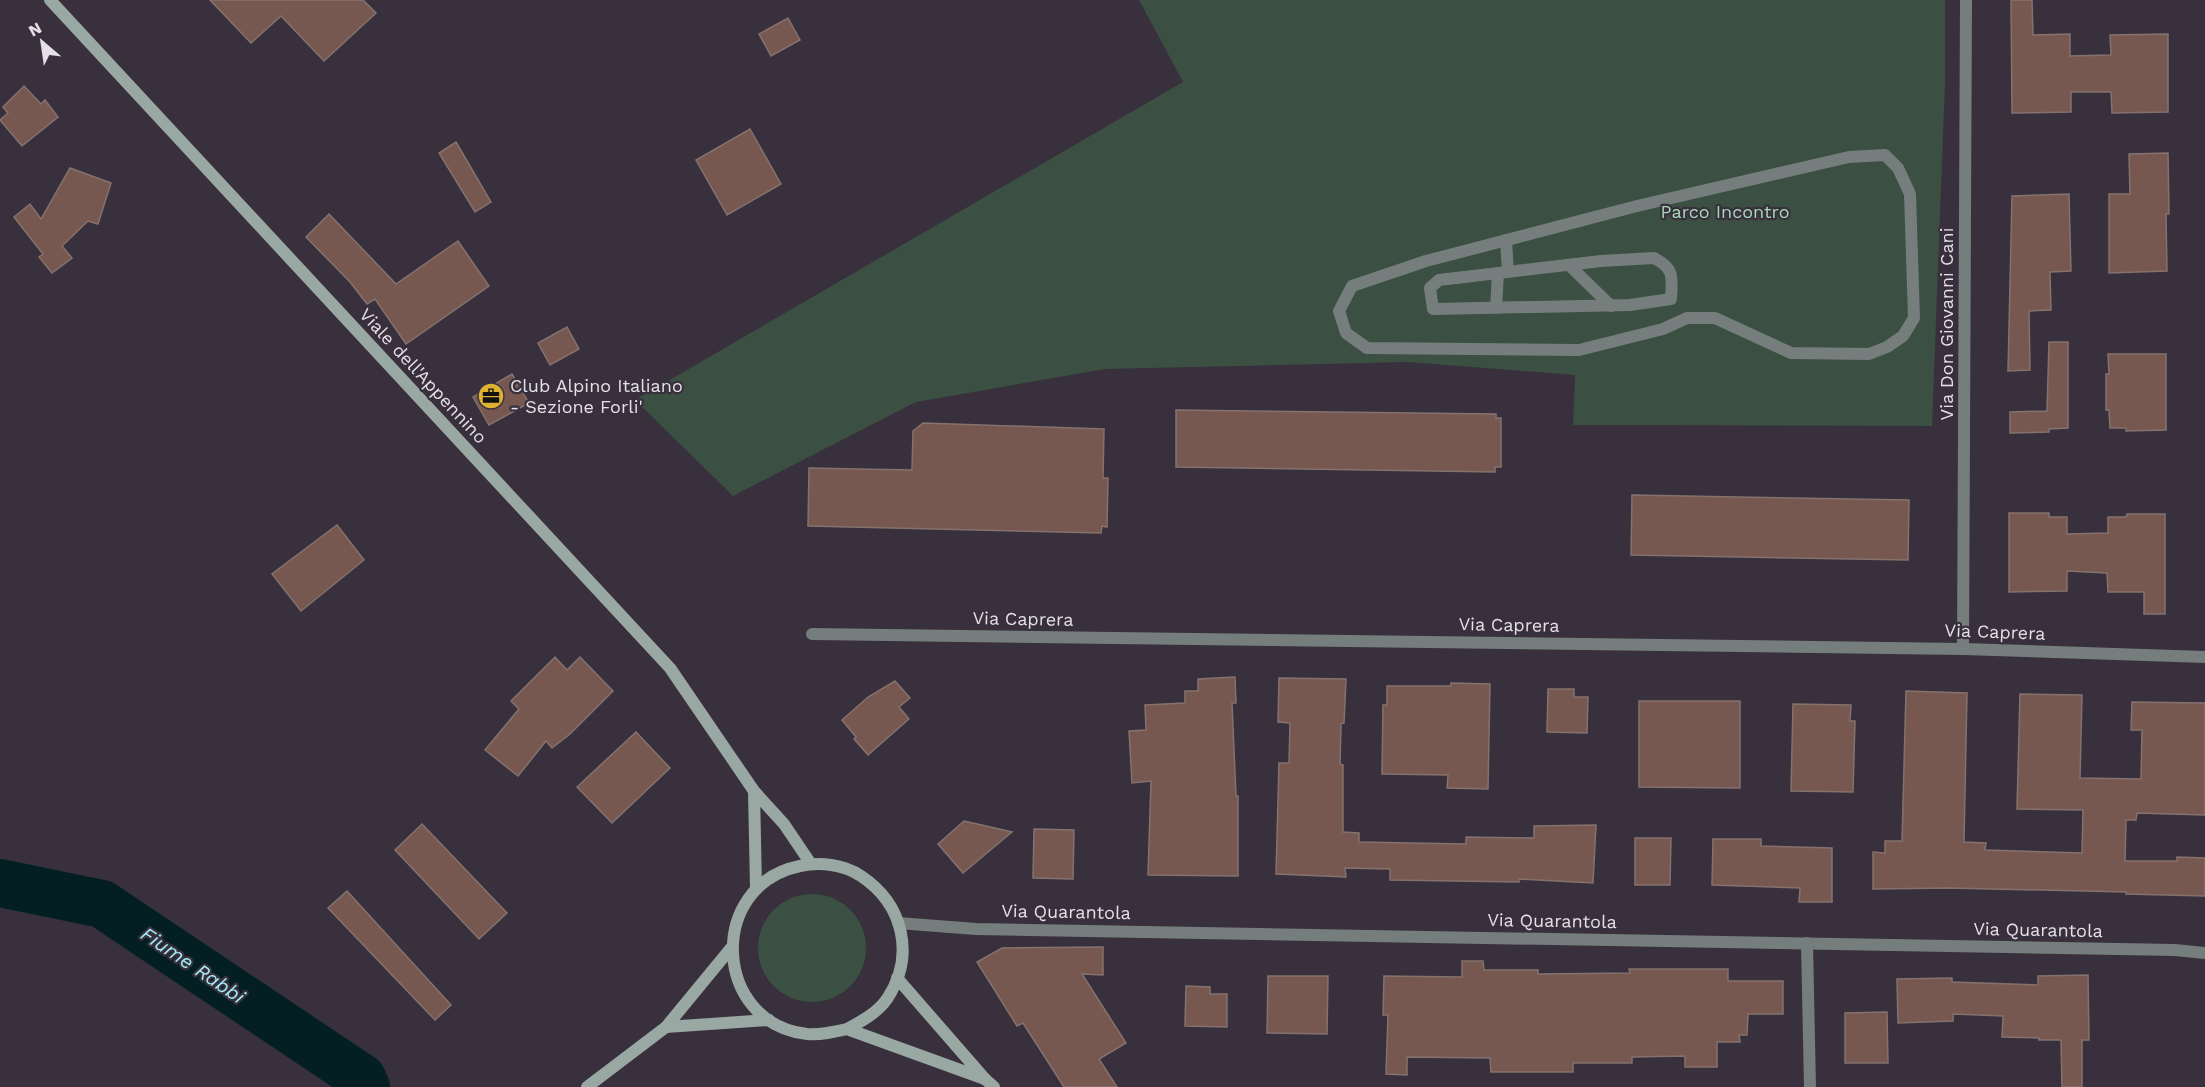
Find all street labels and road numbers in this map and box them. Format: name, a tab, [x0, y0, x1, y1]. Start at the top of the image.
street label: Via Don Giovanni Cani	[1936, 227, 1957, 421]
street label: Viale dell'Appennino	[355, 304, 491, 448]
street label: Via Caprera	[972, 607, 1074, 630]
street label: Via Caprera	[1458, 613, 1560, 636]
street label: Via Caprera	[1944, 619, 2046, 644]
street label: Via Quarantola	[1001, 900, 1131, 923]
street label: Via Quarantola	[1487, 909, 1617, 932]
street label: Via Quarantola	[1973, 918, 2103, 941]

